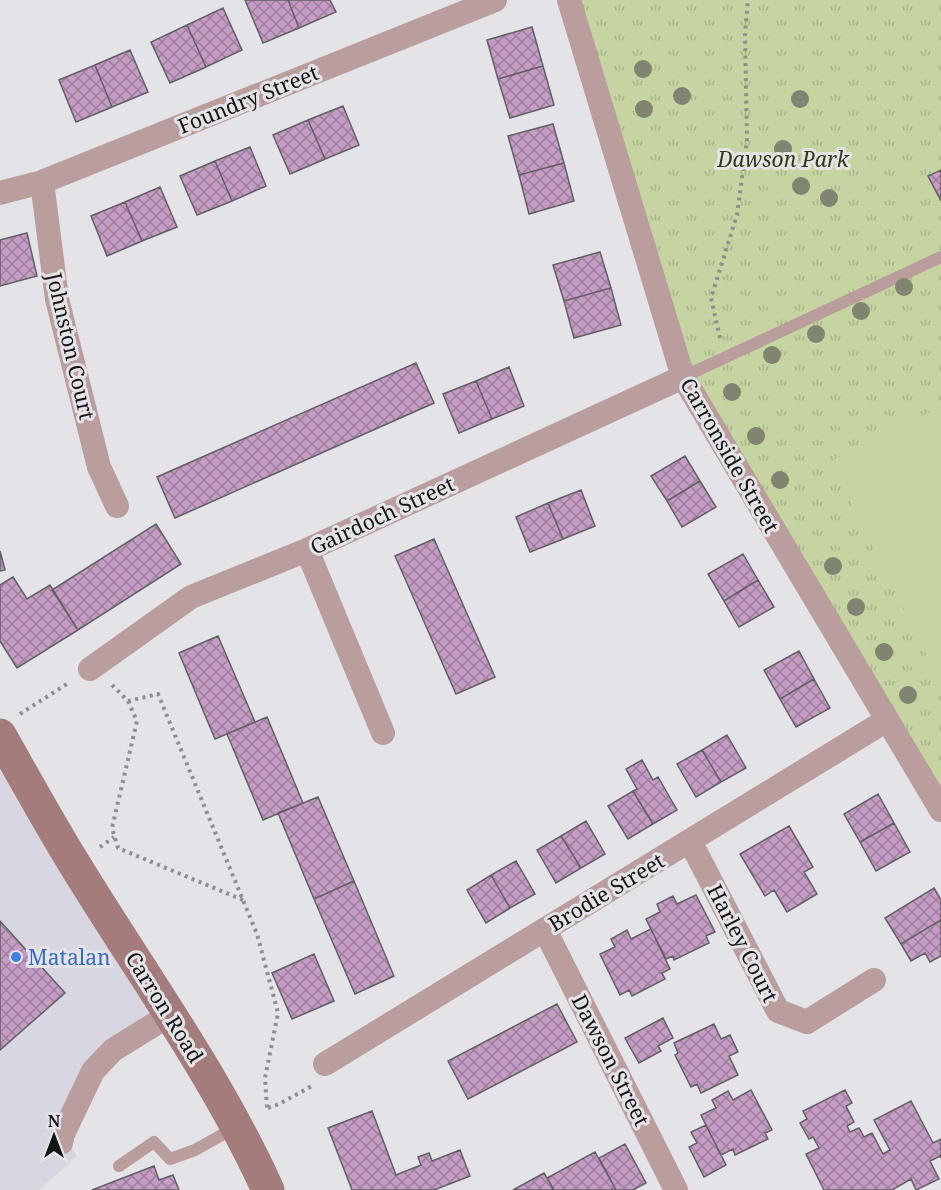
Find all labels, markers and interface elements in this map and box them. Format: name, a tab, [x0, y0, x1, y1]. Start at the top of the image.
street label: Foundry Street	[174, 58, 322, 140]
park label: Dawson Park	[716, 145, 850, 173]
street label: Johnston Court	[40, 269, 102, 422]
street label: Carronside Street	[674, 372, 786, 538]
street label: Gairdoch Street	[305, 469, 459, 561]
street label: Brodie Street	[543, 846, 669, 938]
street label: Harley Court	[701, 879, 785, 1007]
place label: Matalan	[28, 943, 111, 971]
street label: Carron Road	[120, 946, 210, 1068]
marker: Matalan	[9, 950, 23, 964]
street label: Dawson Street	[566, 989, 656, 1131]
north arrow	[24, 1106, 84, 1166]
text: N	[48, 1110, 61, 1132]

